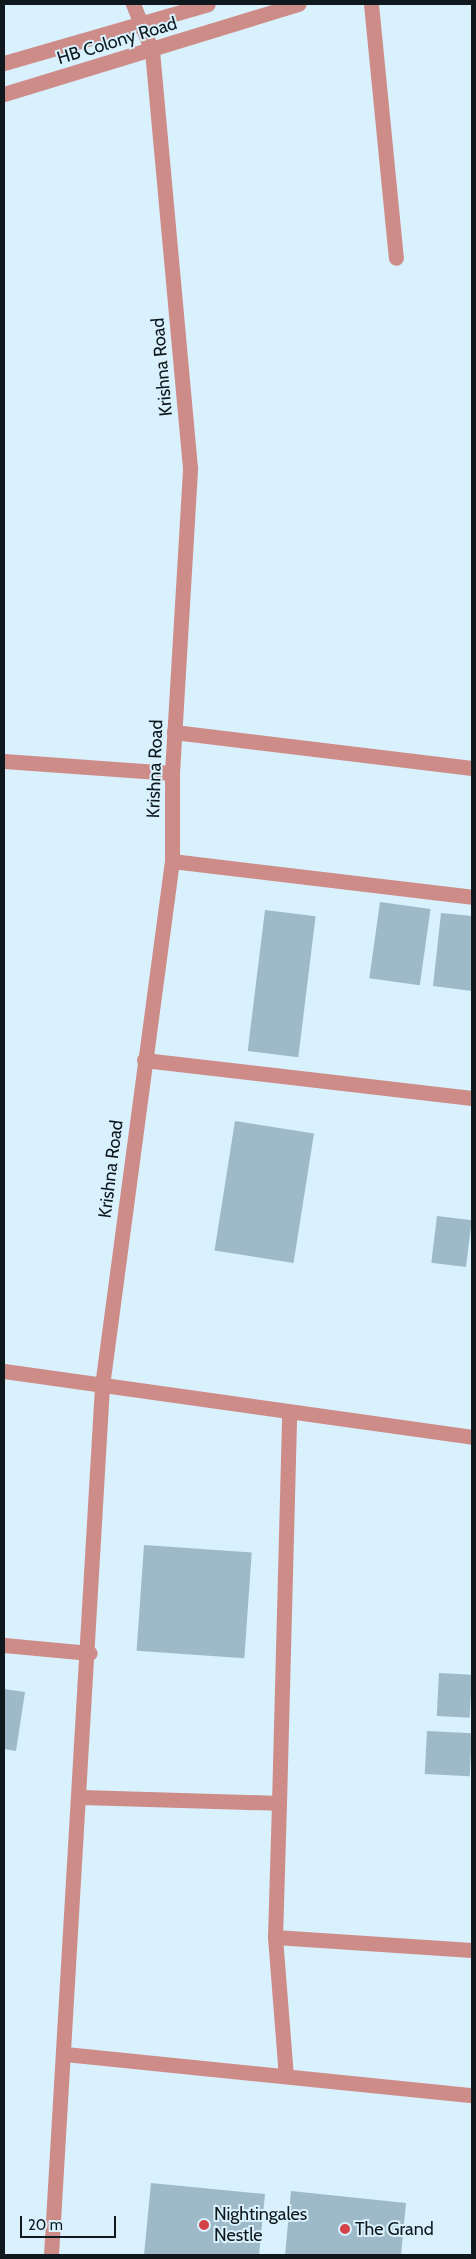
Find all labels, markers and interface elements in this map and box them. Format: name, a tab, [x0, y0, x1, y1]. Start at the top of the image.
street label: HB Colony Road	[54, 13, 180, 69]
street label: Krishna Road	[147, 317, 177, 417]
street label: Krishna Road	[142, 719, 168, 819]
street label: Krishna Road	[94, 1119, 128, 1219]
place label: Nightingales Nestle	[214, 2204, 307, 2246]
scale bar	[22, 2206, 119, 2238]
text: 20 m	[28, 2216, 63, 2234]
place label: The Grand	[355, 2218, 434, 2240]
marker: Nightingales Nestle	[198, 2219, 210, 2231]
marker: The Grand	[339, 2223, 351, 2235]

